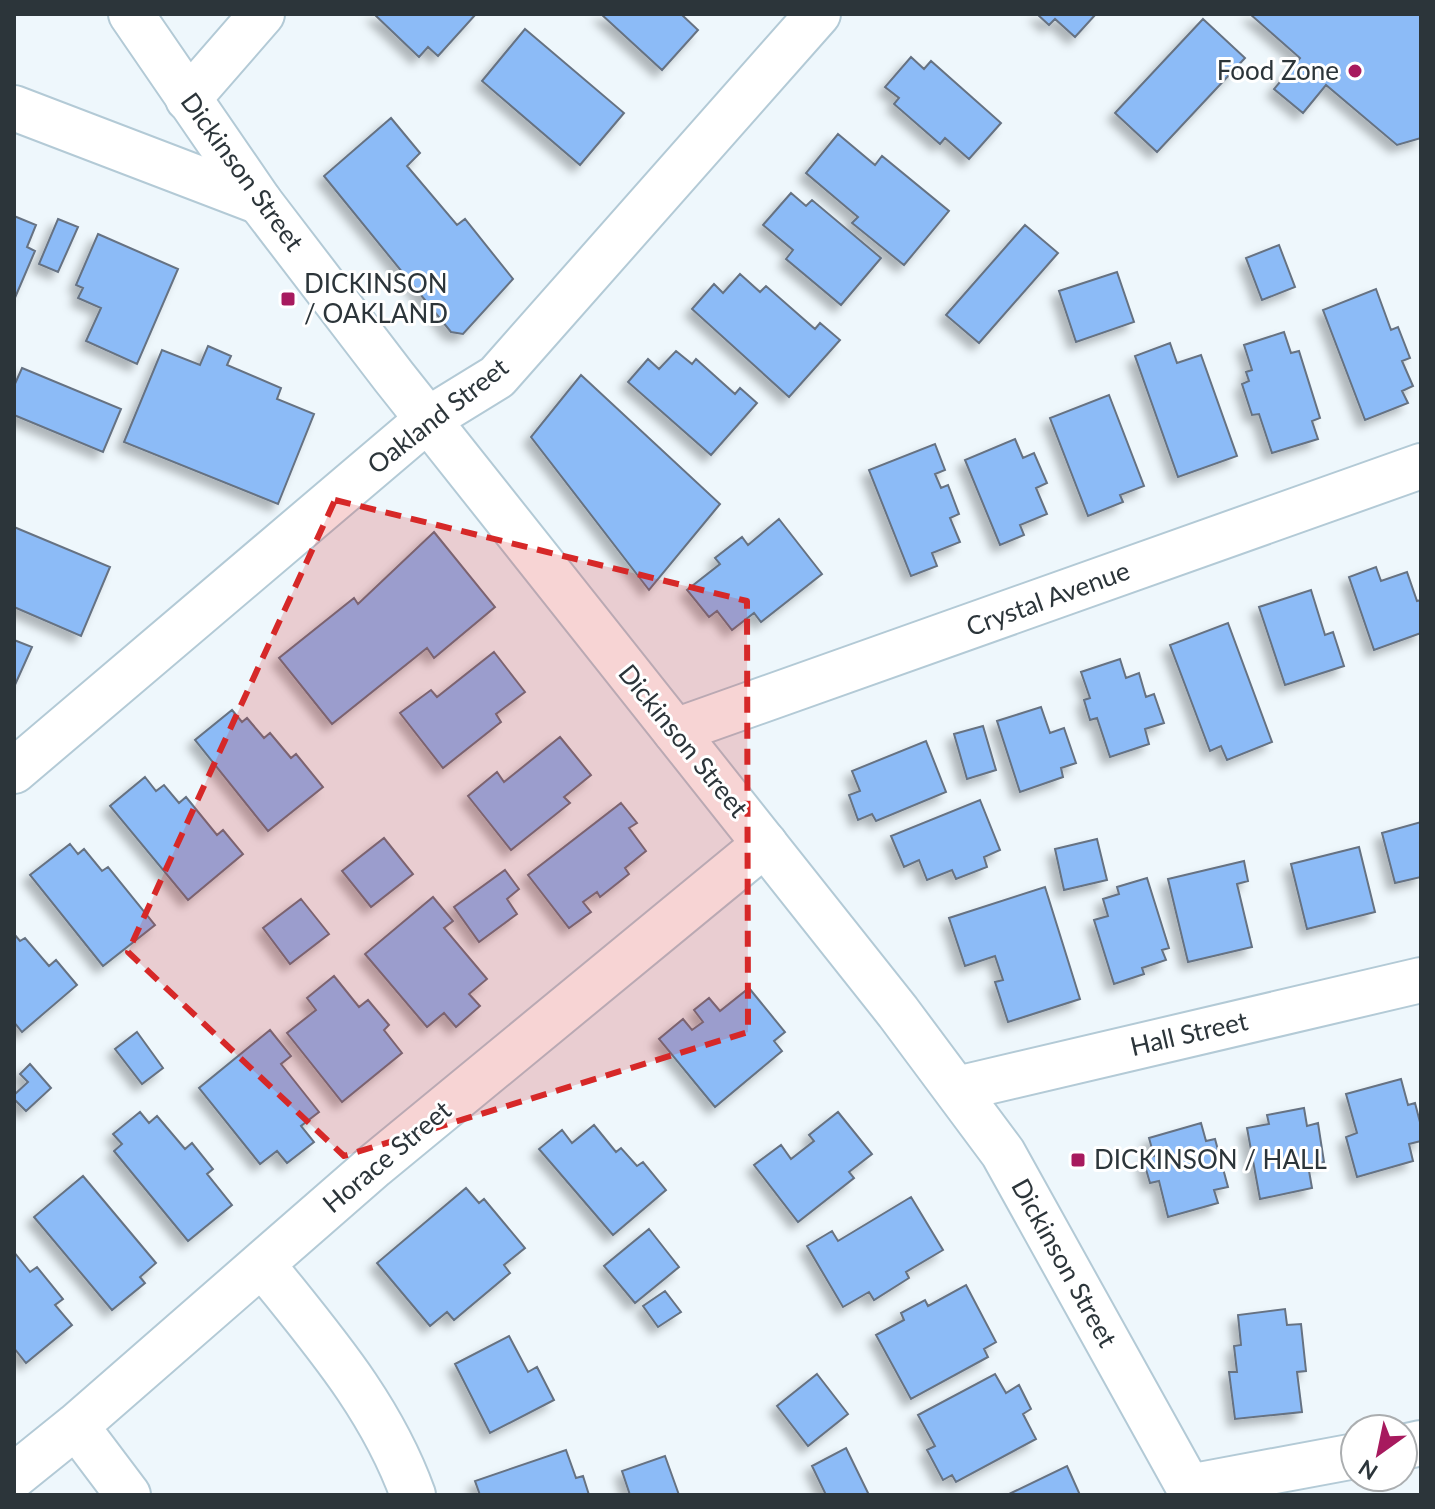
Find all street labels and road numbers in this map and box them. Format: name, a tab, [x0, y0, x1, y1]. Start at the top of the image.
street label: Dickinson Street	[175, 86, 311, 257]
street label: Oakland Street	[361, 350, 515, 480]
street label: Crystal Avenue	[962, 554, 1134, 642]
street label: Dickinson Street	[612, 657, 756, 824]
street label: Hall Street	[1127, 1004, 1251, 1062]
street label: Horace Street	[316, 1093, 457, 1219]
street label: Dickinson Street	[1005, 1173, 1125, 1353]

